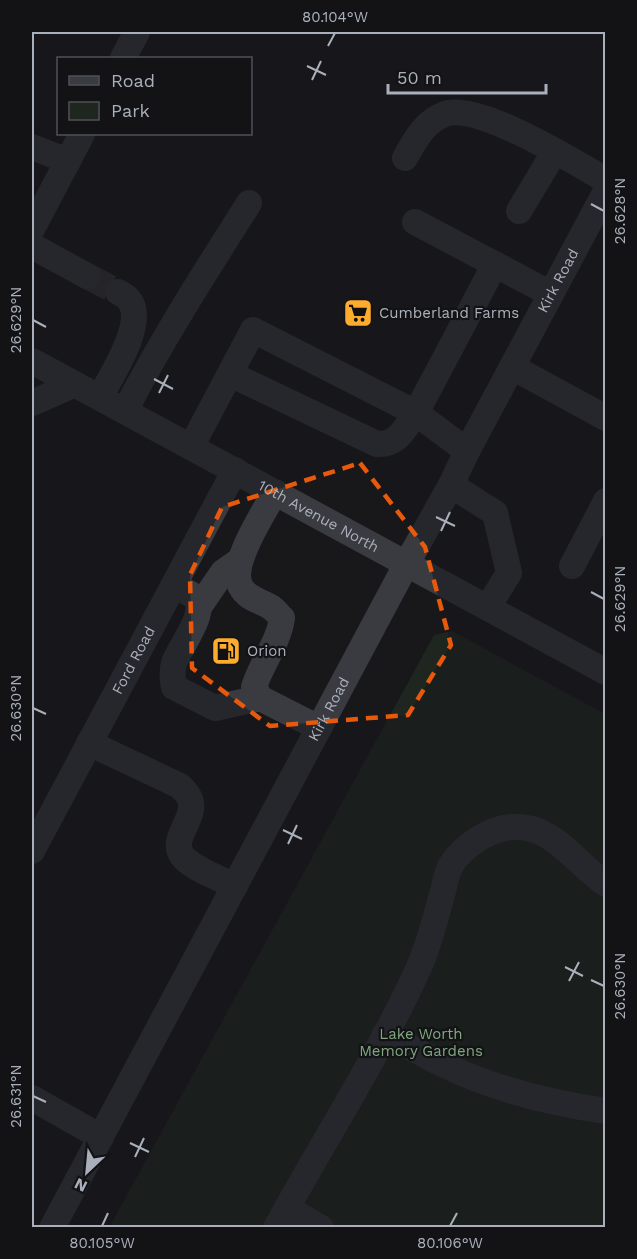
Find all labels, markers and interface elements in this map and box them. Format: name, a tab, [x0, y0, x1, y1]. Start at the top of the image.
text: 80.104°W	[302, 8, 368, 26]
legend	[57, 57, 252, 135]
scale bar	[388, 57, 546, 95]
text: 50 m	[397, 67, 442, 88]
text: Road	[111, 70, 155, 91]
text: Park	[111, 100, 150, 121]
text: 26.628°N	[611, 178, 629, 244]
street label: Kirk Road	[534, 246, 582, 316]
text: 26.629°N	[7, 287, 25, 353]
supermarket icon: Cumberland Farms	[342, 297, 374, 329]
place label: Cumberland Farms	[379, 304, 519, 322]
street label: 10th Avenue North	[255, 476, 382, 556]
text: 26.629°N	[611, 566, 629, 632]
street label: Ford Road	[108, 623, 159, 697]
fuel station icon: Orion	[210, 635, 242, 667]
place label: Orion	[247, 642, 287, 660]
street label: Kirk Road	[305, 674, 353, 744]
text: 26.630°N	[7, 675, 25, 741]
text: 26.630°N	[611, 953, 629, 1019]
park label: Lake Worth Memory Gardens	[359, 1025, 483, 1060]
text: 26.631°N	[7, 1064, 25, 1128]
north arrow	[57, 1142, 117, 1202]
text: N	[71, 1174, 90, 1196]
text: 80.105°W	[69, 1234, 135, 1252]
text: 80.106°W	[417, 1234, 483, 1252]

